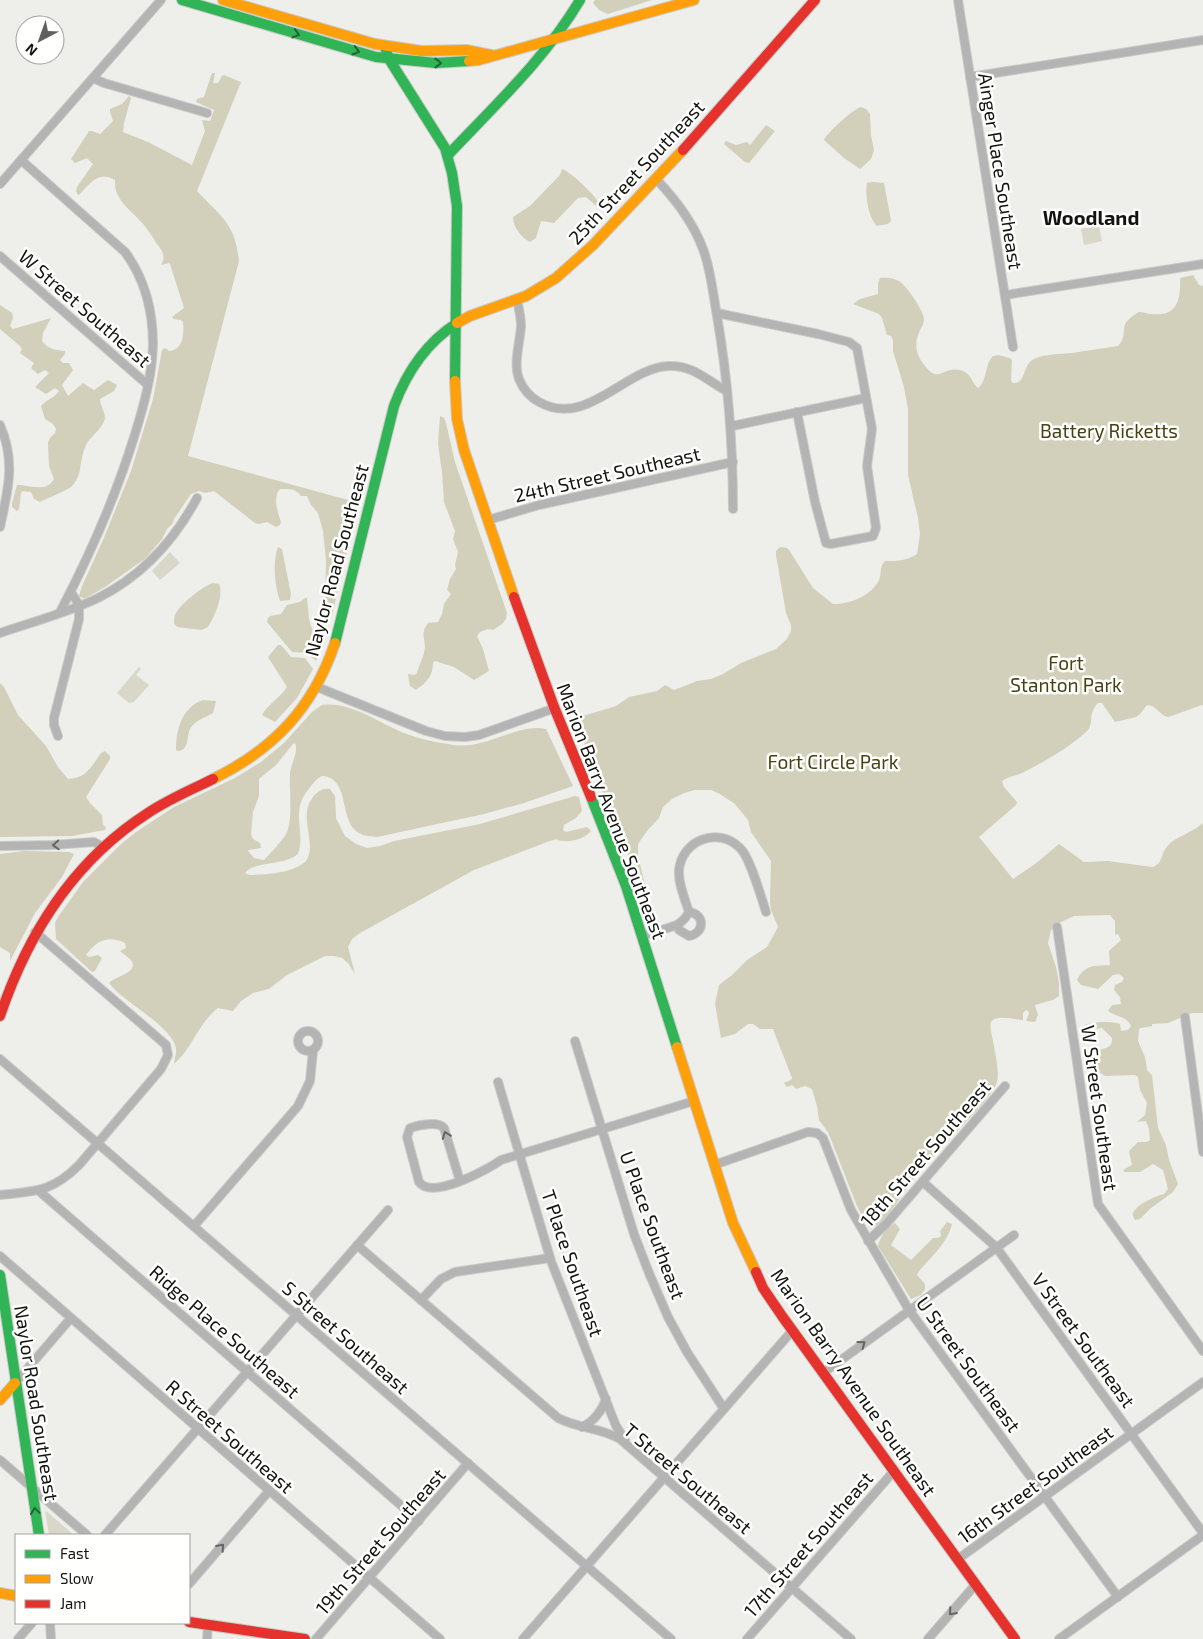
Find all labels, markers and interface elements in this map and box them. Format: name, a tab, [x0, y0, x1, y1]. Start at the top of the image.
north arrow	[15, 15, 65, 65]
one-way arrow	[291, 28, 299, 38]
text: N	[22, 40, 41, 60]
one-way arrow	[351, 46, 359, 56]
one-way arrow	[434, 58, 442, 68]
street label: Ainger Place Southeast	[974, 71, 1028, 271]
street label: 25th Street Southeast	[563, 95, 709, 249]
district label: Woodland	[1043, 205, 1139, 229]
street label: W Street Southeast	[14, 245, 156, 371]
park label: Battery Ricketts	[1040, 419, 1178, 442]
street label: 24th Street Southeast	[512, 441, 702, 507]
street label: Naylor Road Southeast	[299, 461, 373, 659]
park label: Fort Stanton Park	[1010, 651, 1122, 696]
street label: Marion Barry Avenue Southeast	[552, 680, 672, 942]
park label: Fort Circle Park	[768, 750, 899, 773]
one-way arrow	[52, 840, 60, 851]
street label: W Street Southeast	[1077, 1024, 1123, 1192]
street label: 18th Street Southeast	[855, 1075, 995, 1231]
one-way arrow	[442, 1131, 452, 1140]
street label: U Place Southeast	[616, 1148, 690, 1302]
street label: T Place Southeast	[537, 1187, 609, 1339]
street label: Ridge Place Southeast	[145, 1260, 305, 1402]
street label: Marion Barry Avenue Southeast	[766, 1264, 942, 1500]
street label: V Street Southeast	[1028, 1268, 1140, 1412]
street label: S Street Southeast	[278, 1276, 414, 1398]
street label: U Street Southeast	[912, 1292, 1026, 1436]
street label: Naylor Road Southeast	[10, 1303, 64, 1503]
one-way arrow	[856, 1341, 866, 1350]
street label: R Street Southeast	[162, 1374, 298, 1498]
street label: T Street Southeast	[619, 1418, 757, 1538]
street label: 16th Street Southeast	[953, 1420, 1117, 1548]
street label: 19th Street Southeast	[310, 1463, 450, 1619]
street label: 17th Street Southeast	[739, 1467, 877, 1621]
one-way arrow	[31, 1507, 41, 1516]
legend	[15, 1534, 190, 1624]
one-way arrow	[215, 1543, 224, 1552]
text: Fast	[60, 1544, 90, 1562]
text: Slow	[60, 1569, 94, 1587]
text: Jam	[60, 1594, 86, 1612]
one-way arrow	[949, 1606, 958, 1615]

